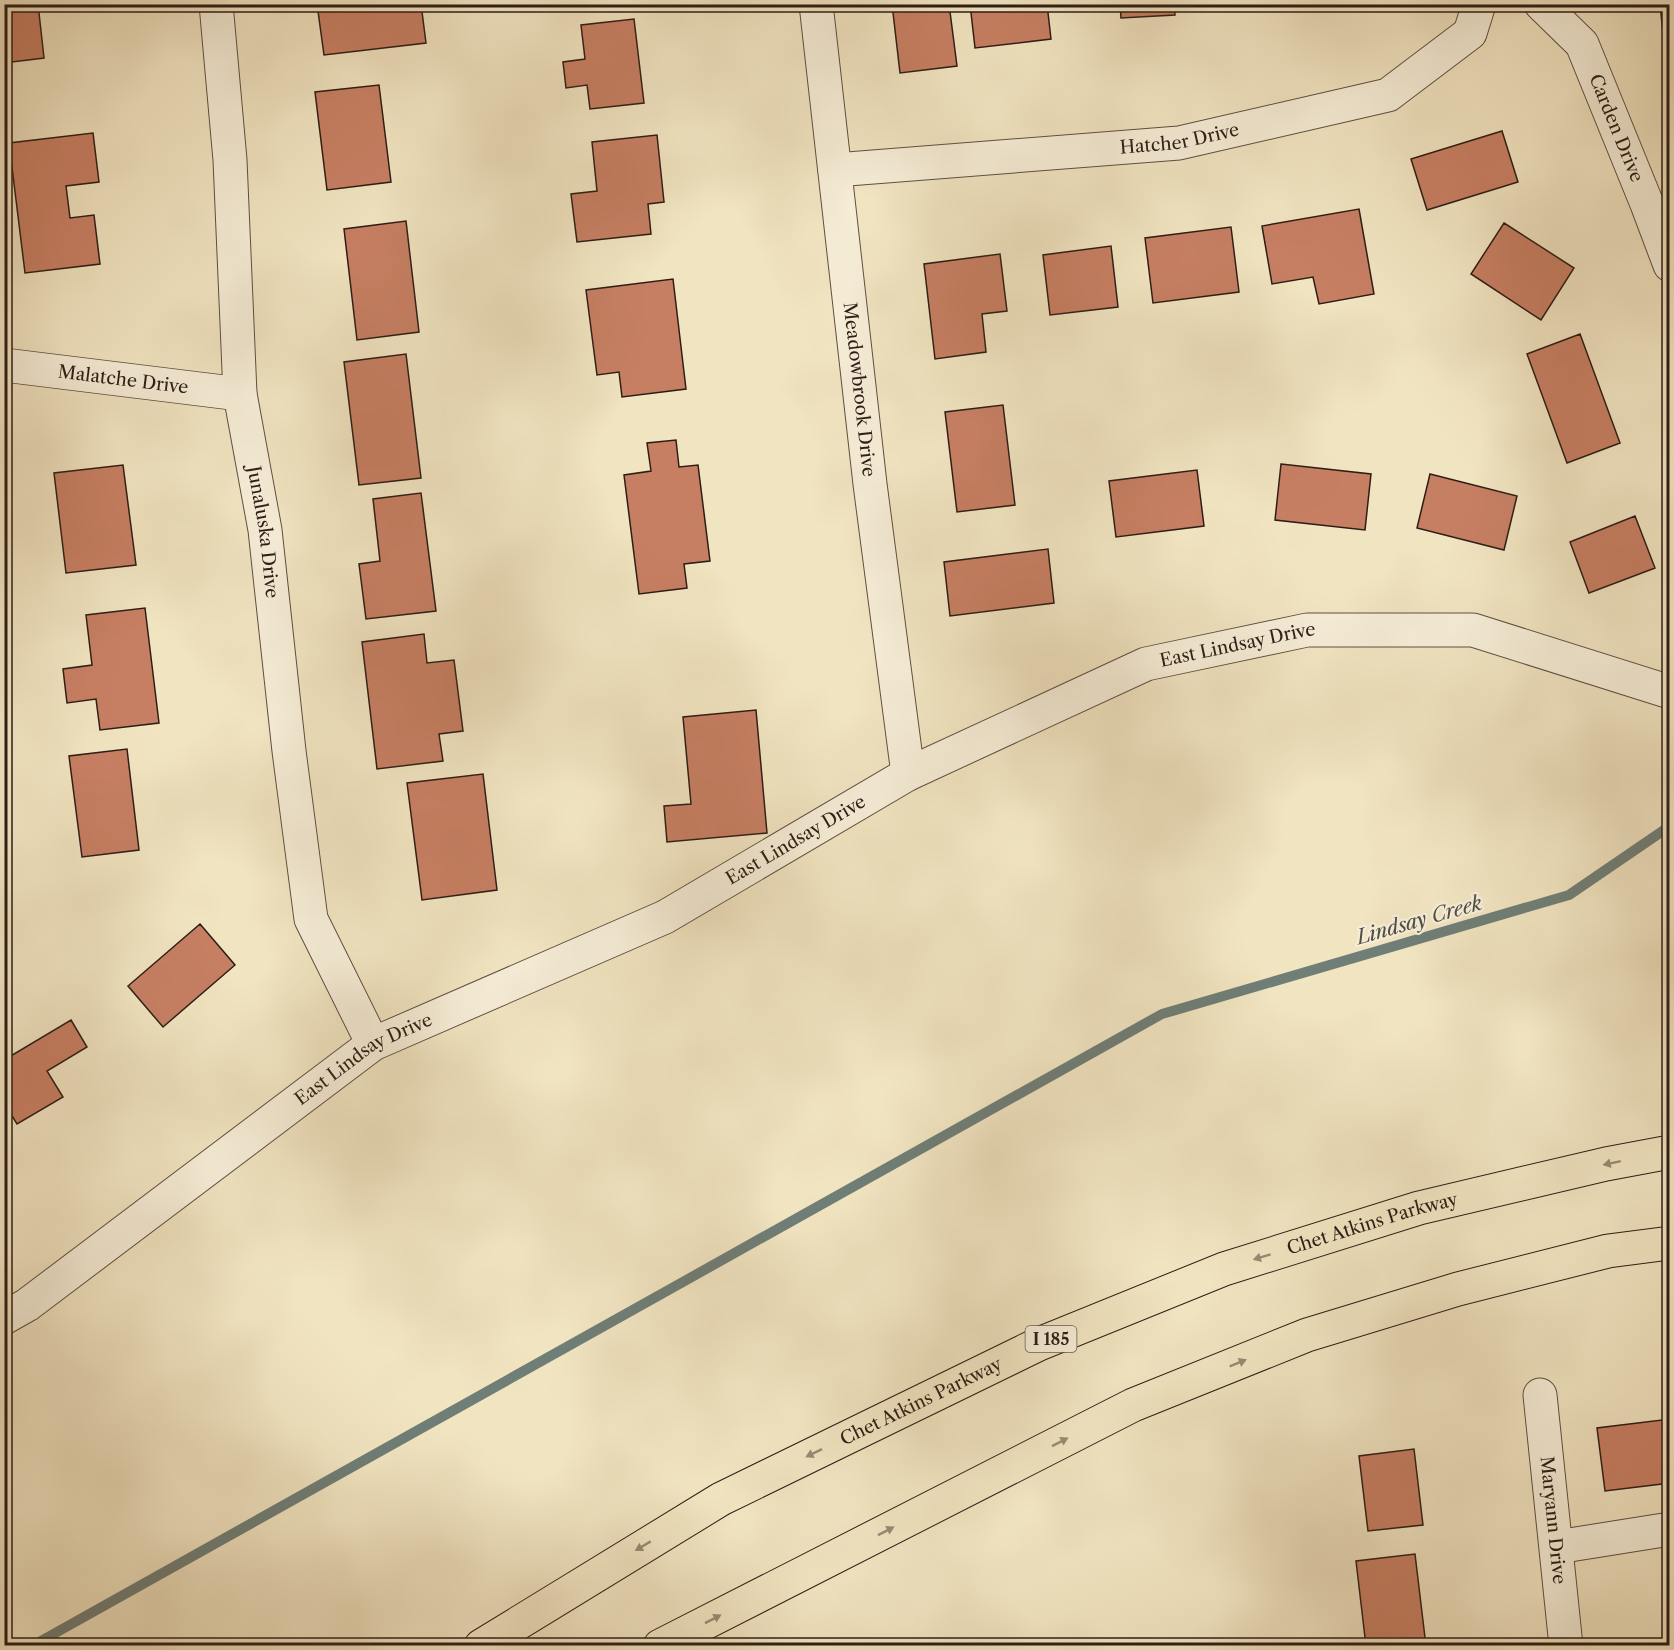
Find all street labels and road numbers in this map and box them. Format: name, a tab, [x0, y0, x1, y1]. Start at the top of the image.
street label: Carden Drive	[1584, 71, 1648, 185]
street label: Hatcher Drive	[1119, 119, 1241, 159]
street label: Meadowbrook Drive	[839, 301, 880, 478]
street label: Malatche Drive	[57, 361, 190, 399]
street label: Junaluska Drive	[242, 461, 283, 599]
street label: East Lindsay Drive	[1158, 619, 1315, 672]
street label: East Lindsay Drive	[722, 790, 870, 890]
street label: East Lindsay Drive	[291, 1009, 435, 1110]
street label: Chet Atkins Parkway	[1284, 1188, 1461, 1260]
road number: I 185	[1026, 1326, 1076, 1352]
street label: Chet Atkins Parkway	[837, 1352, 1006, 1450]
street label: Maryann Drive	[1535, 1455, 1571, 1585]

